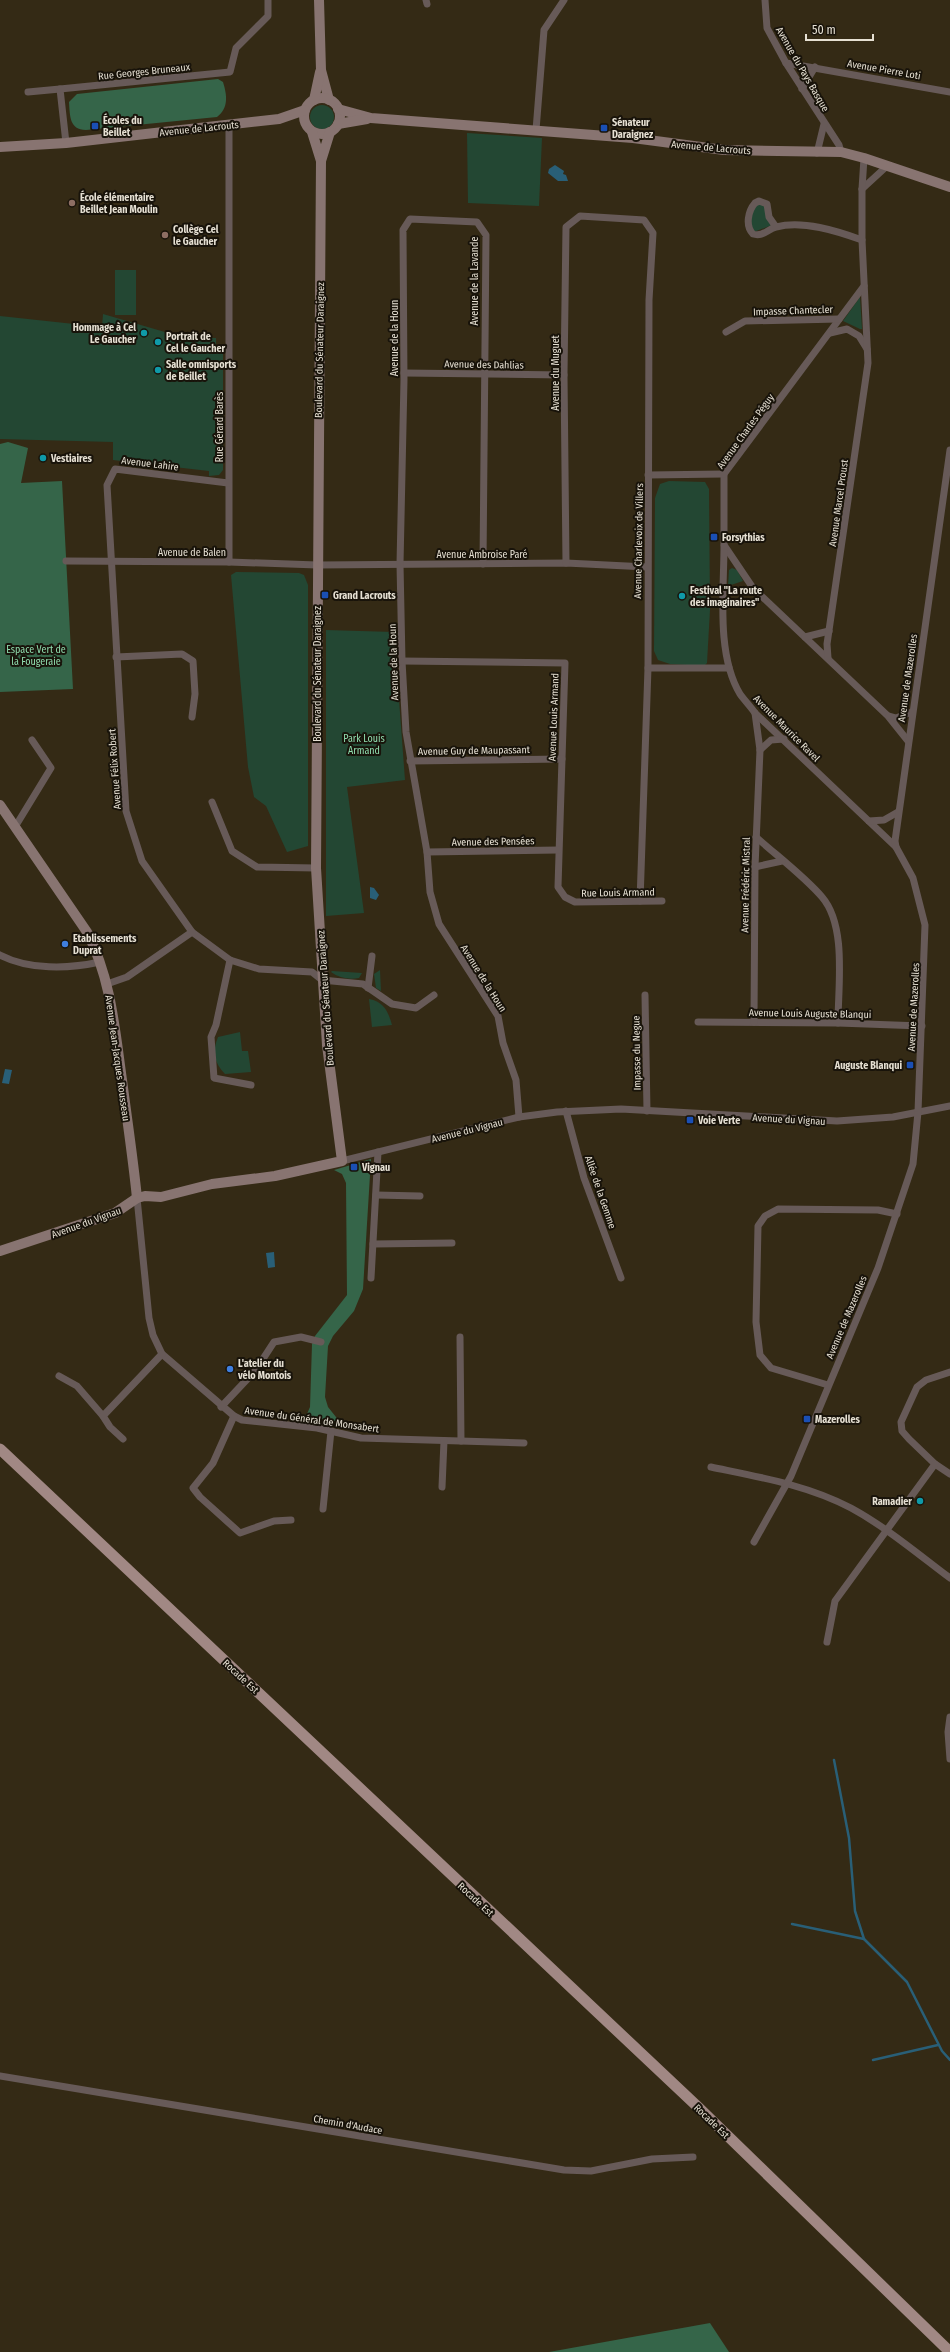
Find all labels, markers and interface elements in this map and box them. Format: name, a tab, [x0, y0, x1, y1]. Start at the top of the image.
scale bar	[806, 16, 873, 42]
text: 50 m	[812, 23, 836, 37]
street label: Avenue du Pays Basque	[773, 25, 831, 114]
street label: Avenue Pierre Loti	[846, 58, 921, 82]
street label: Rue Georges Bruneaux	[98, 61, 191, 83]
place label: Écoles du Beillet	[103, 113, 142, 139]
place label: Sénateur Daraignez	[612, 116, 654, 141]
street label: Avenue de Lacrouts	[159, 119, 239, 139]
marker: Écoles du Beillet	[90, 121, 100, 131]
marker: Sénateur Daraignez	[599, 123, 609, 133]
street label: Avenue de Lacrouts	[671, 139, 751, 157]
place label: École élémentaire Beillet Jean Moulin	[80, 190, 158, 216]
marker: École élémentaire Beillet Jean Moulin	[67, 198, 77, 208]
place label: Collège Cel le Gaucher	[173, 223, 219, 248]
marker: Collège Cel le Gaucher	[160, 230, 170, 240]
street label: Avenue de la Lavande	[469, 237, 481, 325]
street label: Boulevard du Sénateur Daraignez	[313, 282, 327, 418]
street label: Avenue de la Houn	[389, 300, 401, 376]
street label: Impasse Chantecler	[753, 304, 834, 318]
place label: Hommage à Cel Le Gaucher	[73, 321, 136, 346]
marker: Hommage à Cel Le Gaucher	[139, 328, 149, 338]
place label: Portrait de Cel le Gaucher	[166, 331, 225, 355]
street label: Avenue du Muguet	[550, 334, 562, 411]
marker: Portrait de Cel le Gaucher	[153, 337, 163, 347]
street label: Avenue des Dahlias	[444, 358, 524, 372]
place label: Salle omnisports de Beillet	[166, 359, 237, 383]
marker: Salle omnisports de Beillet	[153, 365, 163, 375]
street label: Avenue Charles Péguy	[715, 391, 777, 471]
street label: Rue Gérard Barès	[214, 392, 226, 462]
marker: Vestiaires	[38, 453, 48, 463]
place label: Vestiaires	[50, 453, 93, 465]
street label: Avenue Lahire	[121, 455, 179, 473]
street label: Avenue Marcel Proust	[827, 458, 851, 548]
street label: Avenue Charlevoix de Villers	[632, 483, 646, 599]
marker: Forsythias	[709, 532, 719, 542]
place label: Forsythias	[722, 532, 765, 544]
street label: Avenue de Balen	[158, 547, 226, 559]
street label: Avenue Ambroise Paré	[437, 549, 528, 561]
place label: Festival "La route des imaginaires"	[690, 585, 762, 609]
marker: Grand Lacrouts	[320, 590, 330, 600]
place label: Grand Lacrouts	[333, 590, 396, 602]
marker: Festival "La route des imaginaires"	[677, 591, 687, 601]
street label: Boulevard du Sénateur Daraignez	[312, 606, 324, 742]
street label: Avenue de la Houn	[387, 623, 401, 701]
street label: Avenue de Mazerolles	[896, 633, 920, 723]
park label: Espace Vert de la Fougeraie	[6, 644, 66, 668]
street label: Avenue Louis Armand	[546, 673, 562, 761]
street label: Avenue Maurice Ravel	[751, 693, 822, 765]
street label: Avenue Félix Robert	[106, 727, 124, 810]
park label: Park Louis Armand	[343, 733, 385, 757]
street label: Avenue Guy de Maupassant	[418, 744, 531, 758]
street label: Avenue des Pensées	[451, 835, 535, 849]
street label: Avenue Frédéric Mistral	[739, 837, 753, 933]
street label: Rue Louis Armand	[581, 886, 655, 900]
street label: Boulevard du Sénateur Daraignez	[315, 930, 337, 1066]
place label: Etablissements Duprat	[73, 933, 137, 957]
marker: Etablissements Duprat	[60, 939, 70, 949]
street label: Avenue de la Houn	[458, 943, 509, 1014]
street label: Avenue de Mazerolles	[906, 962, 922, 1052]
street label: Avenue Jean-Jacques Rousseau	[102, 994, 132, 1122]
street label: Avenue Louis Auguste Blanqui	[749, 1007, 871, 1021]
street label: Impasse du Negue	[630, 1015, 644, 1090]
place label: Auguste Blanqui	[834, 1060, 902, 1072]
marker: Auguste Blanqui	[905, 1060, 915, 1070]
street label: Avenue du Vignau	[752, 1112, 826, 1128]
marker: Voie Verte	[685, 1115, 695, 1125]
place label: Voie Verte	[697, 1115, 740, 1127]
street label: Avenue du Vignau	[430, 1116, 504, 1146]
street label: Allée de la Gemme	[582, 1154, 618, 1230]
marker: Vignau	[349, 1162, 359, 1172]
place label: Vignau	[361, 1162, 390, 1174]
street label: Avenue du Vignau	[50, 1205, 123, 1241]
street label: Avenue de Mazerolles	[824, 1274, 870, 1361]
place label: L'atelier du vélo Montois	[237, 1358, 292, 1382]
marker: L'atelier du vélo Montois	[225, 1364, 235, 1374]
street label: Avenue du Général de Monsabert	[244, 1405, 381, 1435]
marker: Mazerolles	[802, 1414, 812, 1424]
place label: Mazerolles	[815, 1414, 861, 1426]
place label: Ramadier	[872, 1496, 912, 1508]
marker: Ramadier	[915, 1496, 925, 1506]
street label: Rocade Est	[220, 1657, 261, 1697]
street label: Rocade Est	[455, 1880, 496, 1920]
street label: Rocade Est	[691, 2102, 732, 2142]
street label: Chemin d'Audace	[312, 2113, 383, 2137]

